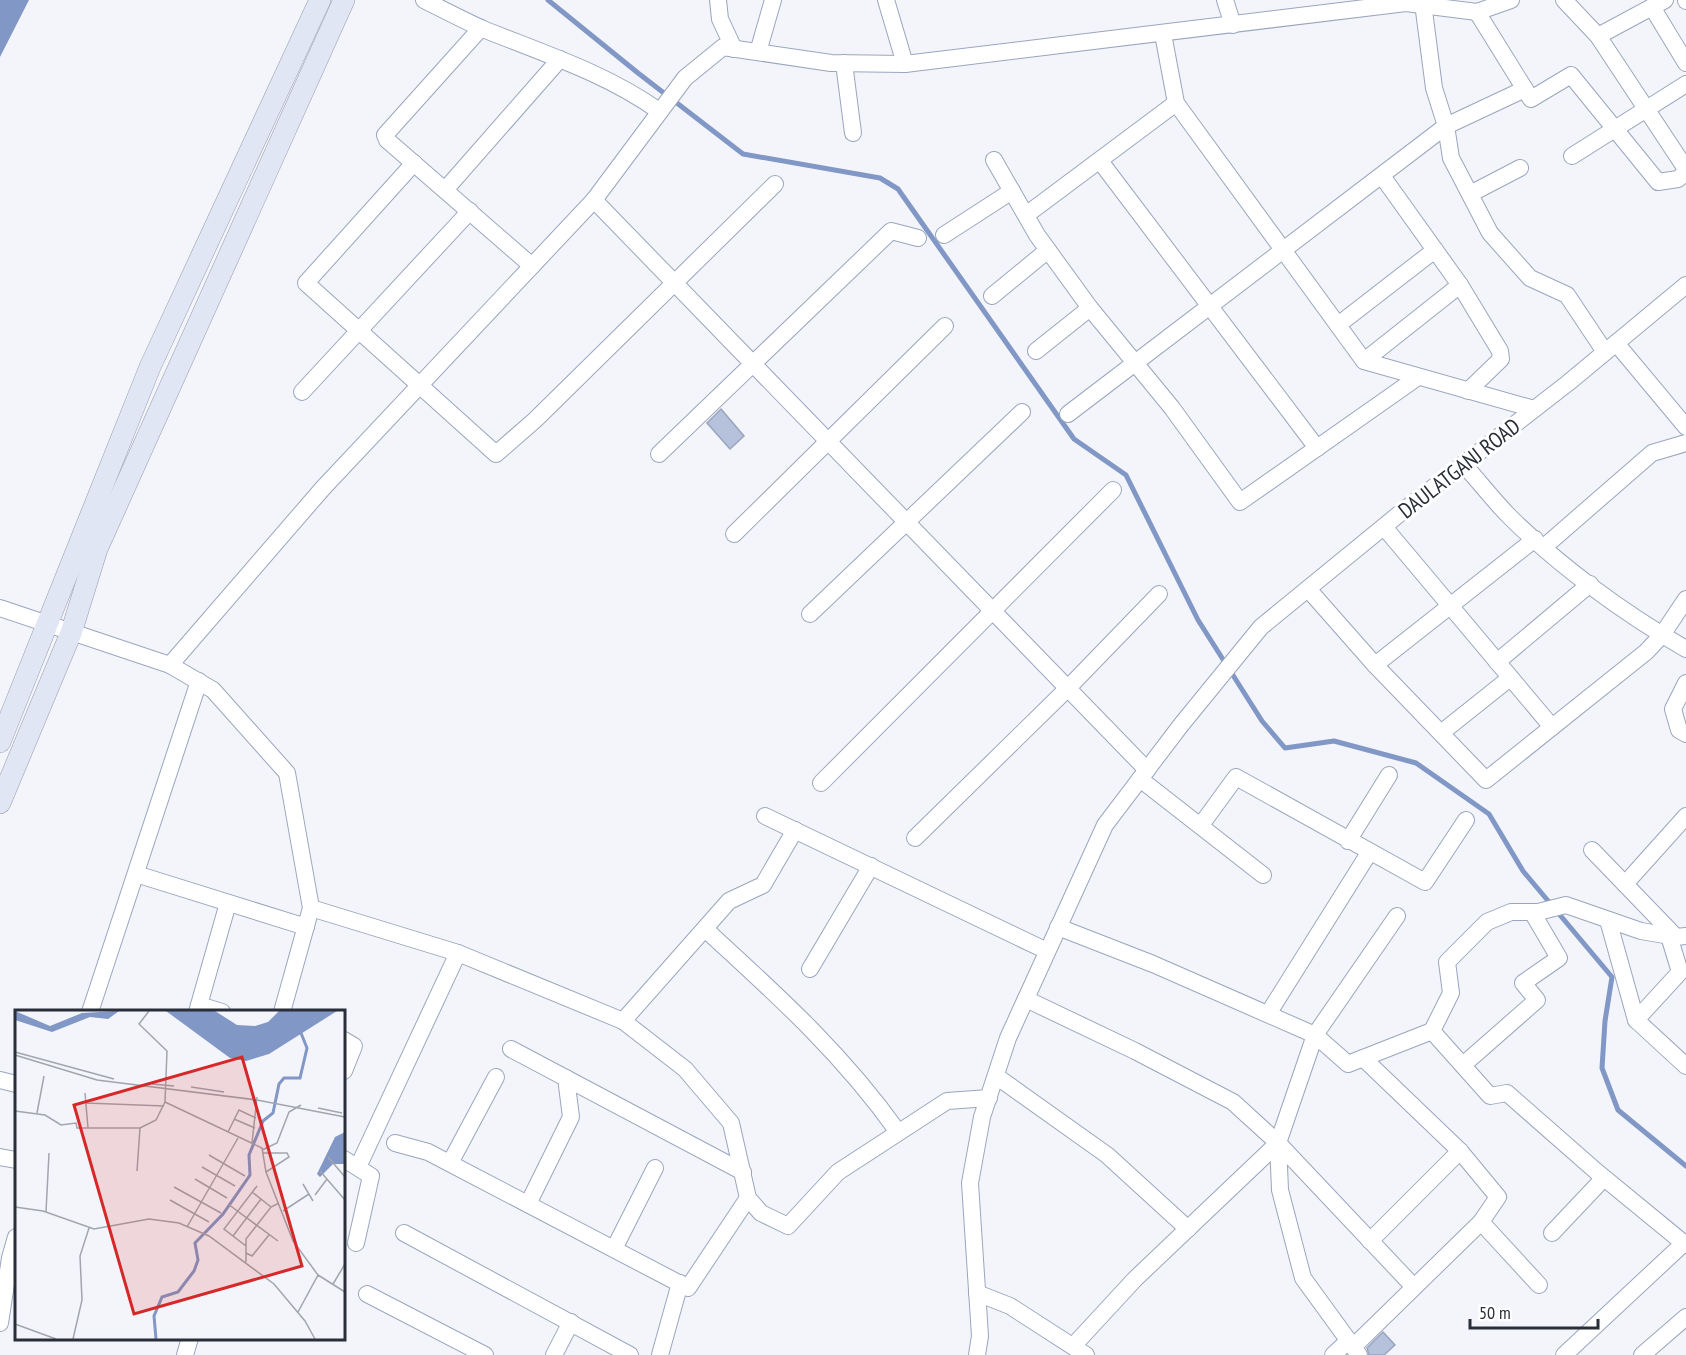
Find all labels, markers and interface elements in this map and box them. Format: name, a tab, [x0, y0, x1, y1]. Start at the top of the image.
street label: DAULATGANJ ROAD	[1392, 412, 1526, 524]
inset map	[15, 1010, 345, 1340]
scale bar	[1470, 1292, 1598, 1330]
text: 50 m	[1479, 1301, 1511, 1324]

